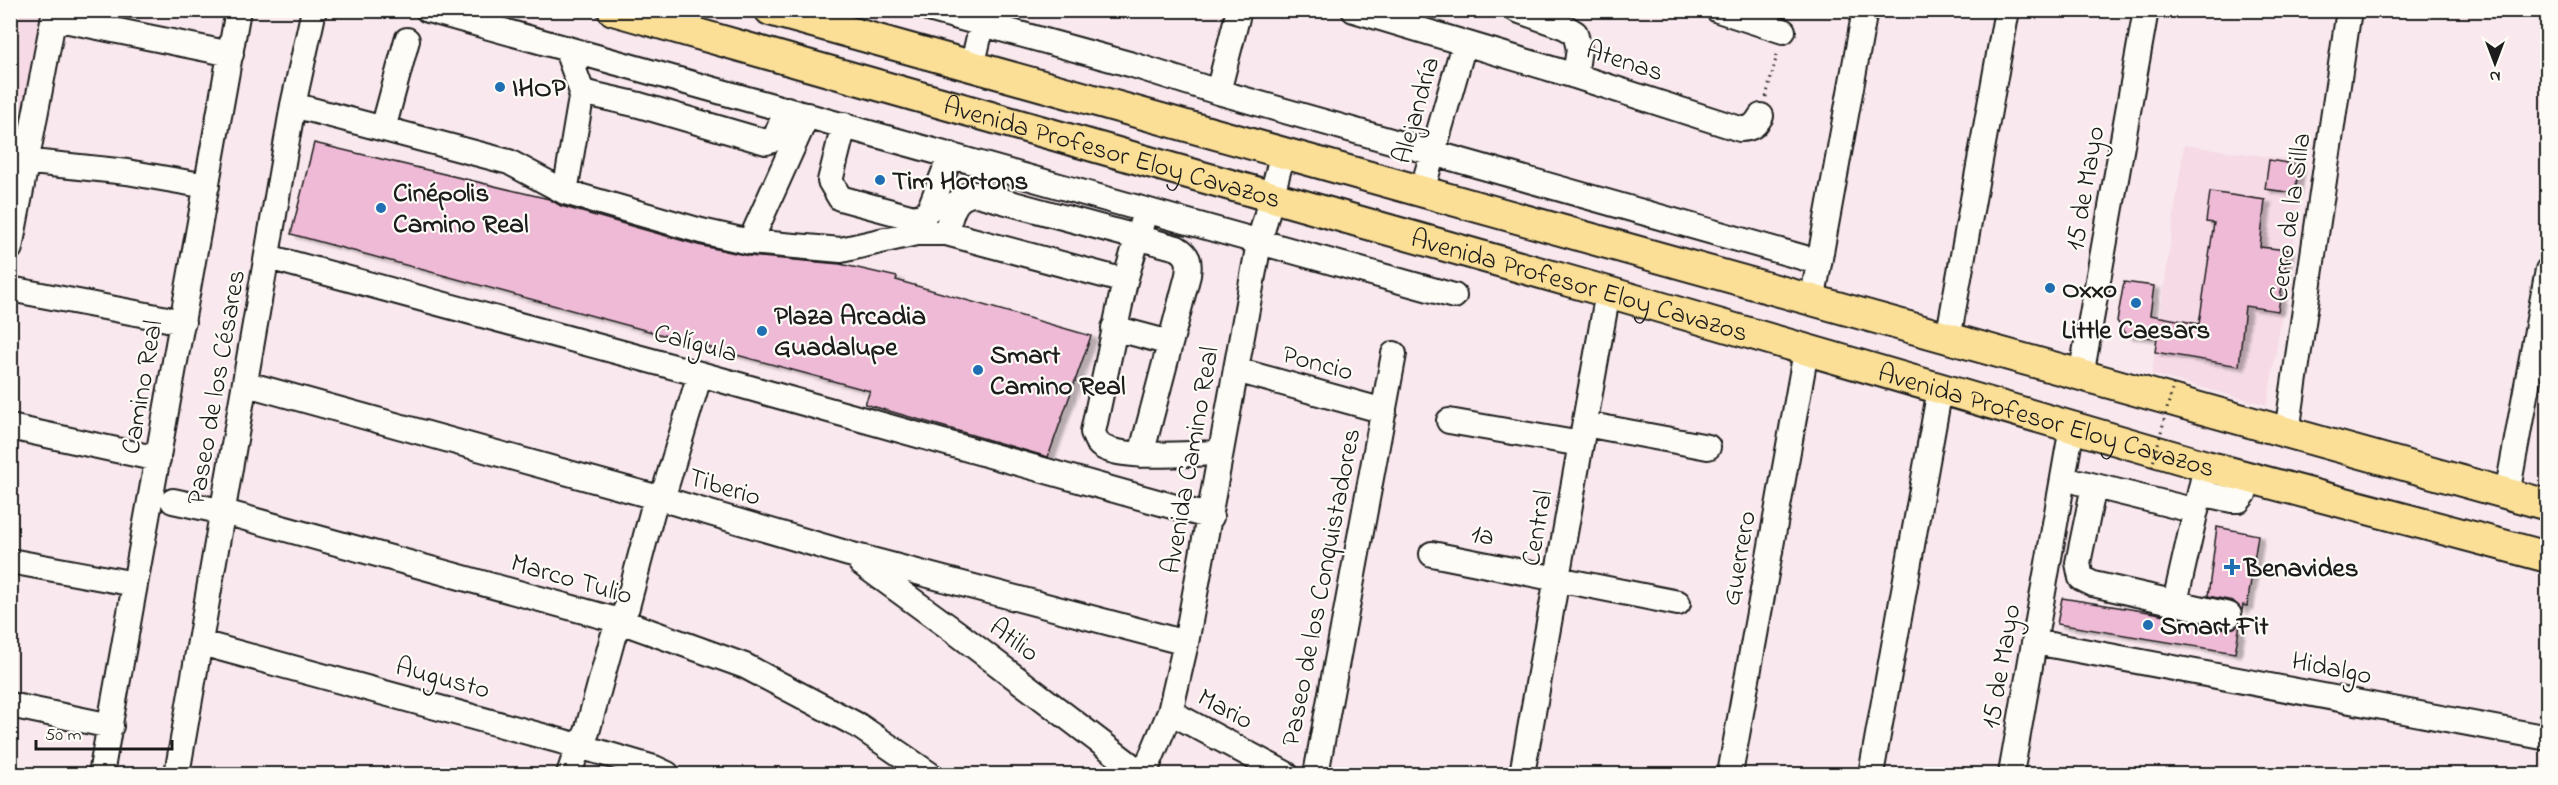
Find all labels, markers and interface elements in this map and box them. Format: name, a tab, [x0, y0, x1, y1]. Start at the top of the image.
street label: Atenas	[1580, 32, 1668, 93]
north arrow	[2465, 33, 2525, 93]
street label: Alejandría	[1384, 53, 1451, 169]
text: N	[2489, 64, 2500, 88]
place label: IHOP	[512, 70, 566, 109]
marker: IHOP	[493, 80, 507, 94]
street label: Avenida Profesor Eloy Cavazos	[938, 88, 1285, 220]
street label: 15 de Mayo	[2056, 123, 2117, 254]
street label: Cerro de la Silla	[2260, 130, 2323, 304]
place label: Tim Hortons	[892, 163, 1028, 202]
marker: Tim Hortons	[873, 173, 887, 187]
place label: Cinépolis Camino Real	[393, 175, 528, 245]
marker: Cinépolis Camino Real	[374, 201, 388, 215]
street label: Avenida Profesor Eloy Cavazos	[1406, 220, 1752, 354]
street label: Paseo de los Césares	[178, 267, 257, 508]
place label: Oxxo	[2062, 271, 2117, 310]
marker: Oxxo	[2043, 281, 2057, 295]
marker: Little Caesars	[2129, 296, 2143, 310]
place label: Plaza Arcadia Guadalupe	[774, 298, 926, 368]
place label: Little Caesars	[2062, 312, 2210, 351]
street label: Calígula	[649, 315, 742, 374]
street label: Camino Real	[112, 317, 174, 458]
marker: Plaza Arcadia Guadalupe	[755, 324, 769, 338]
street label: Poncio	[1277, 336, 1357, 393]
place label: Smart Camino Real	[990, 337, 1125, 407]
street label: Avenida Camino Real	[1152, 344, 1231, 577]
street label: Avenida Profesor Eloy Cavazos	[1873, 355, 2219, 489]
marker: Smart Camino Real	[971, 363, 985, 377]
street label: Paseo de los Conquistadores	[1273, 425, 1372, 750]
street label: Tiberio	[683, 459, 765, 518]
street label: Central	[1513, 487, 1564, 570]
street label: Guerrero	[1713, 508, 1768, 609]
street label: 1a	[1467, 515, 1498, 558]
street label: Marco Tulio	[506, 544, 637, 616]
place label: Benavides	[2242, 550, 2358, 589]
marker: Benavides	[2225, 560, 2239, 574]
street label: 15 de Mayo	[1972, 601, 2033, 732]
place label: Smart Fit	[2160, 608, 2269, 647]
street label: Atilio	[980, 609, 1047, 673]
marker: Smart Fit	[2141, 618, 2155, 632]
street label: Hidalgo	[2288, 643, 2375, 696]
street label: Augusto	[391, 648, 494, 711]
street label: Mario	[1190, 679, 1260, 741]
scale bar	[36, 713, 172, 751]
text: 50 m	[45, 723, 82, 749]

